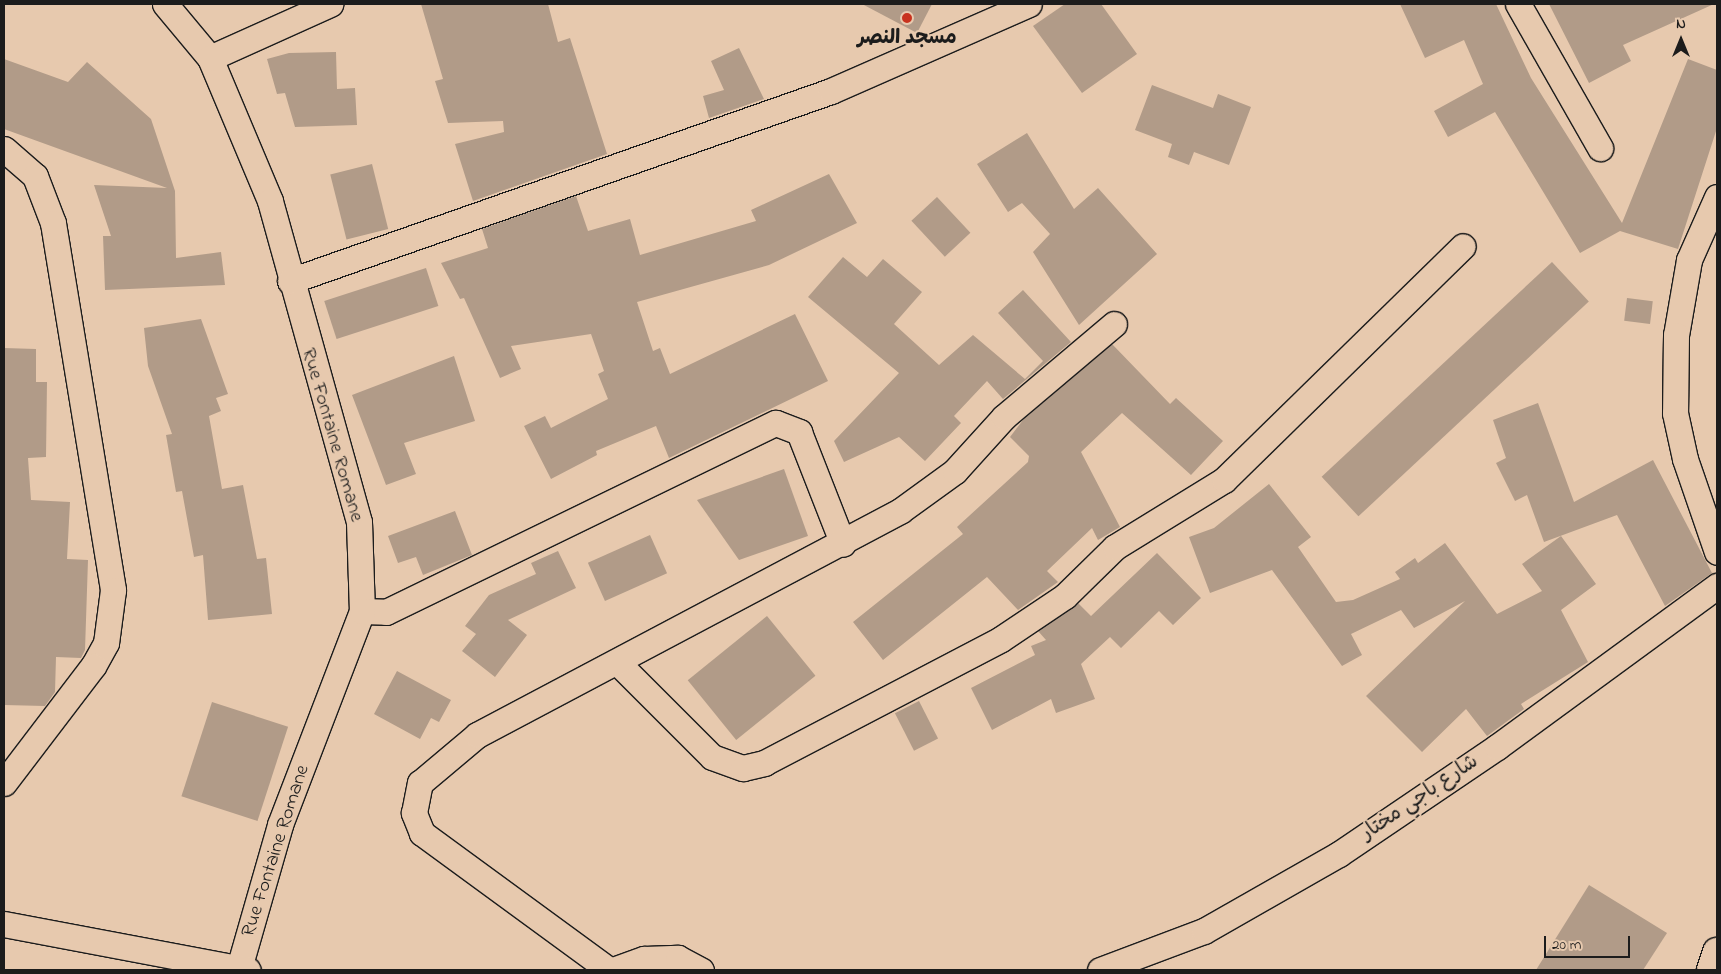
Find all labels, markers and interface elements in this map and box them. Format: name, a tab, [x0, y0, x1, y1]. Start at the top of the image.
marker: مسجد النصر	[901, 12, 913, 24]
text: N	[1676, 14, 1686, 35]
north arrow	[1656, 15, 1706, 65]
place label: مسجد النصر	[858, 26, 956, 50]
street label: Rue Fontaine Romane	[296, 345, 368, 525]
street label: شارع باجي مختار	[1357, 750, 1483, 846]
street label: Rue Fontaine Romane	[237, 762, 315, 940]
scale bar	[1546, 926, 1632, 958]
text: 20 m	[1552, 934, 1581, 956]

